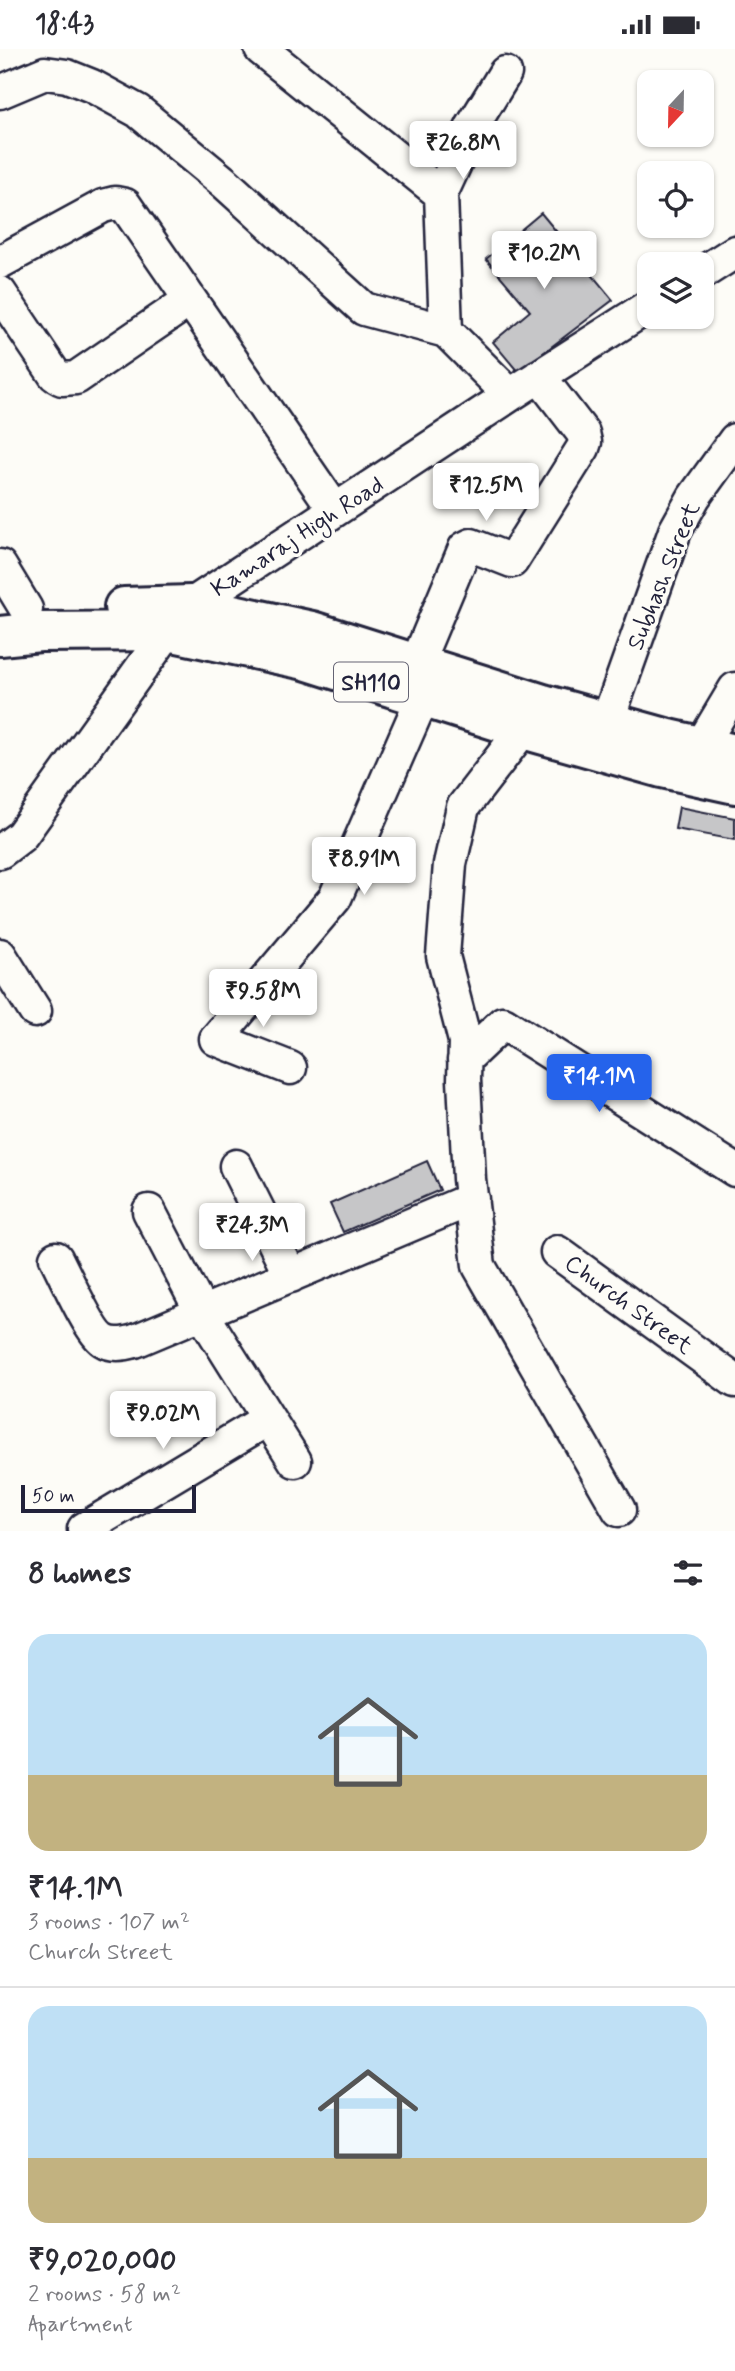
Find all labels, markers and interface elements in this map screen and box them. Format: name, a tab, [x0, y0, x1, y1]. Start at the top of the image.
text: 18:43	[35, 8, 94, 42]
north arrow	[637, 70, 714, 147]
map controls	[637, 70, 714, 329]
pin: ₹26.8M	[406, 121, 520, 181]
text: ₹26.8M	[425, 129, 501, 159]
button: locate	[637, 161, 714, 238]
pin: ₹10.2M	[487, 231, 601, 291]
text: ₹10.2M	[508, 239, 580, 269]
button: layers	[637, 252, 714, 329]
pin: ₹12.5M	[429, 463, 543, 523]
street label: Kamaraj High Road	[206, 470, 391, 606]
text: ₹12.5M	[449, 471, 523, 501]
street label: Subhash Street	[621, 498, 708, 655]
road number: SH110	[334, 663, 408, 701]
pin: ₹8.91M	[307, 837, 421, 897]
text: ₹8.91M	[328, 845, 400, 875]
pin: ₹9.58M	[206, 969, 320, 1029]
text: ₹9.58M	[225, 977, 301, 1007]
pin: ₹14.1M	[542, 1055, 656, 1114]
text: ₹14.1M	[563, 1062, 635, 1092]
pin: ₹24.3M	[195, 1203, 309, 1263]
text: ₹24.3M	[215, 1211, 289, 1241]
street label: Church Street	[558, 1248, 698, 1362]
pin: ₹9.02M	[106, 1391, 220, 1451]
text: ₹9.02M	[126, 1399, 200, 1429]
scale bar	[21, 1482, 196, 1514]
text: 50 m	[32, 1484, 75, 1509]
text: 8 homes	[28, 1554, 131, 1593]
icon: filters	[669, 1554, 707, 1592]
icon: home	[305, 1679, 431, 1805]
text: ₹14.1M	[28, 1869, 123, 1908]
text: 3 rooms · 107 m²	[28, 1908, 190, 1938]
text: Church Street	[28, 1938, 173, 1968]
icon: home	[305, 2051, 431, 2177]
text: ₹9,020,000	[28, 2241, 177, 2280]
text: 2 rooms · 58 m²	[28, 2280, 181, 2310]
text: Apartment	[28, 2310, 133, 2340]

